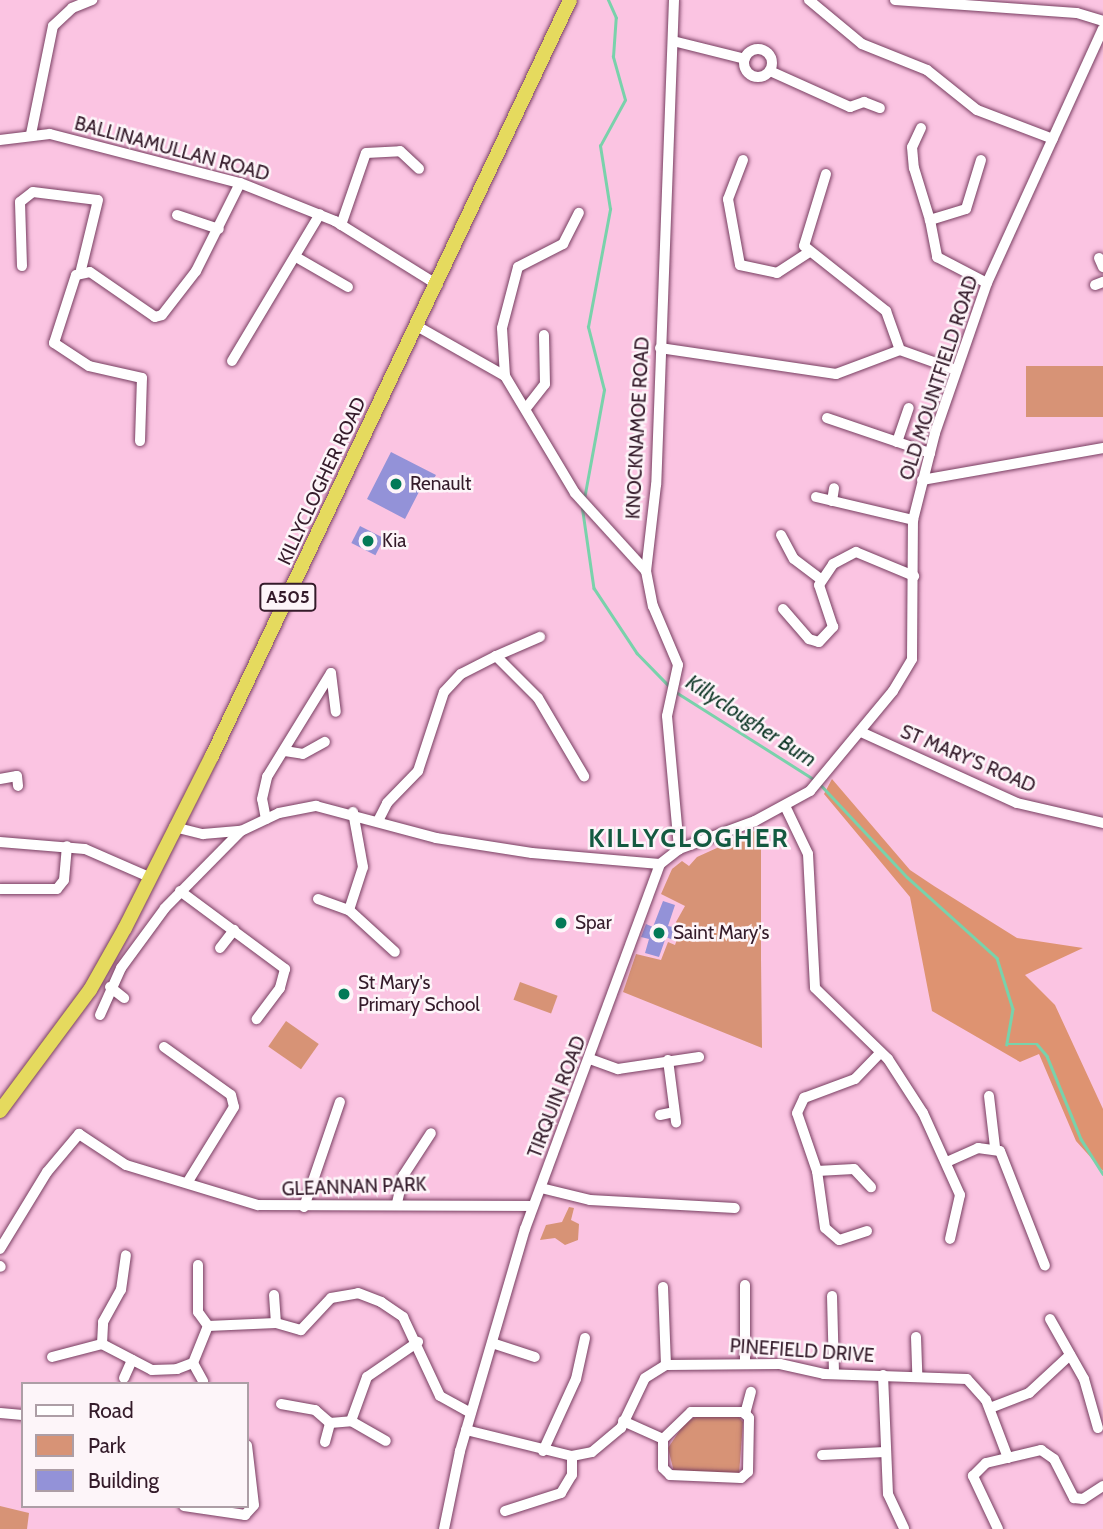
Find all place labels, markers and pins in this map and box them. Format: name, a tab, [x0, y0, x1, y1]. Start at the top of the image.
place label: Renault	[410, 473, 471, 495]
marker: Renault	[388, 476, 404, 492]
place label: Kia	[382, 530, 406, 552]
marker: Kia	[360, 533, 376, 549]
place label: Spar	[575, 912, 612, 934]
marker: Spar	[553, 915, 569, 931]
place label: Saint Mary's	[673, 922, 769, 944]
marker: Saint Mary's	[651, 925, 667, 941]
place label: St Mary's Primary School	[358, 972, 480, 1016]
marker: St Mary's Primary School	[336, 986, 352, 1002]

